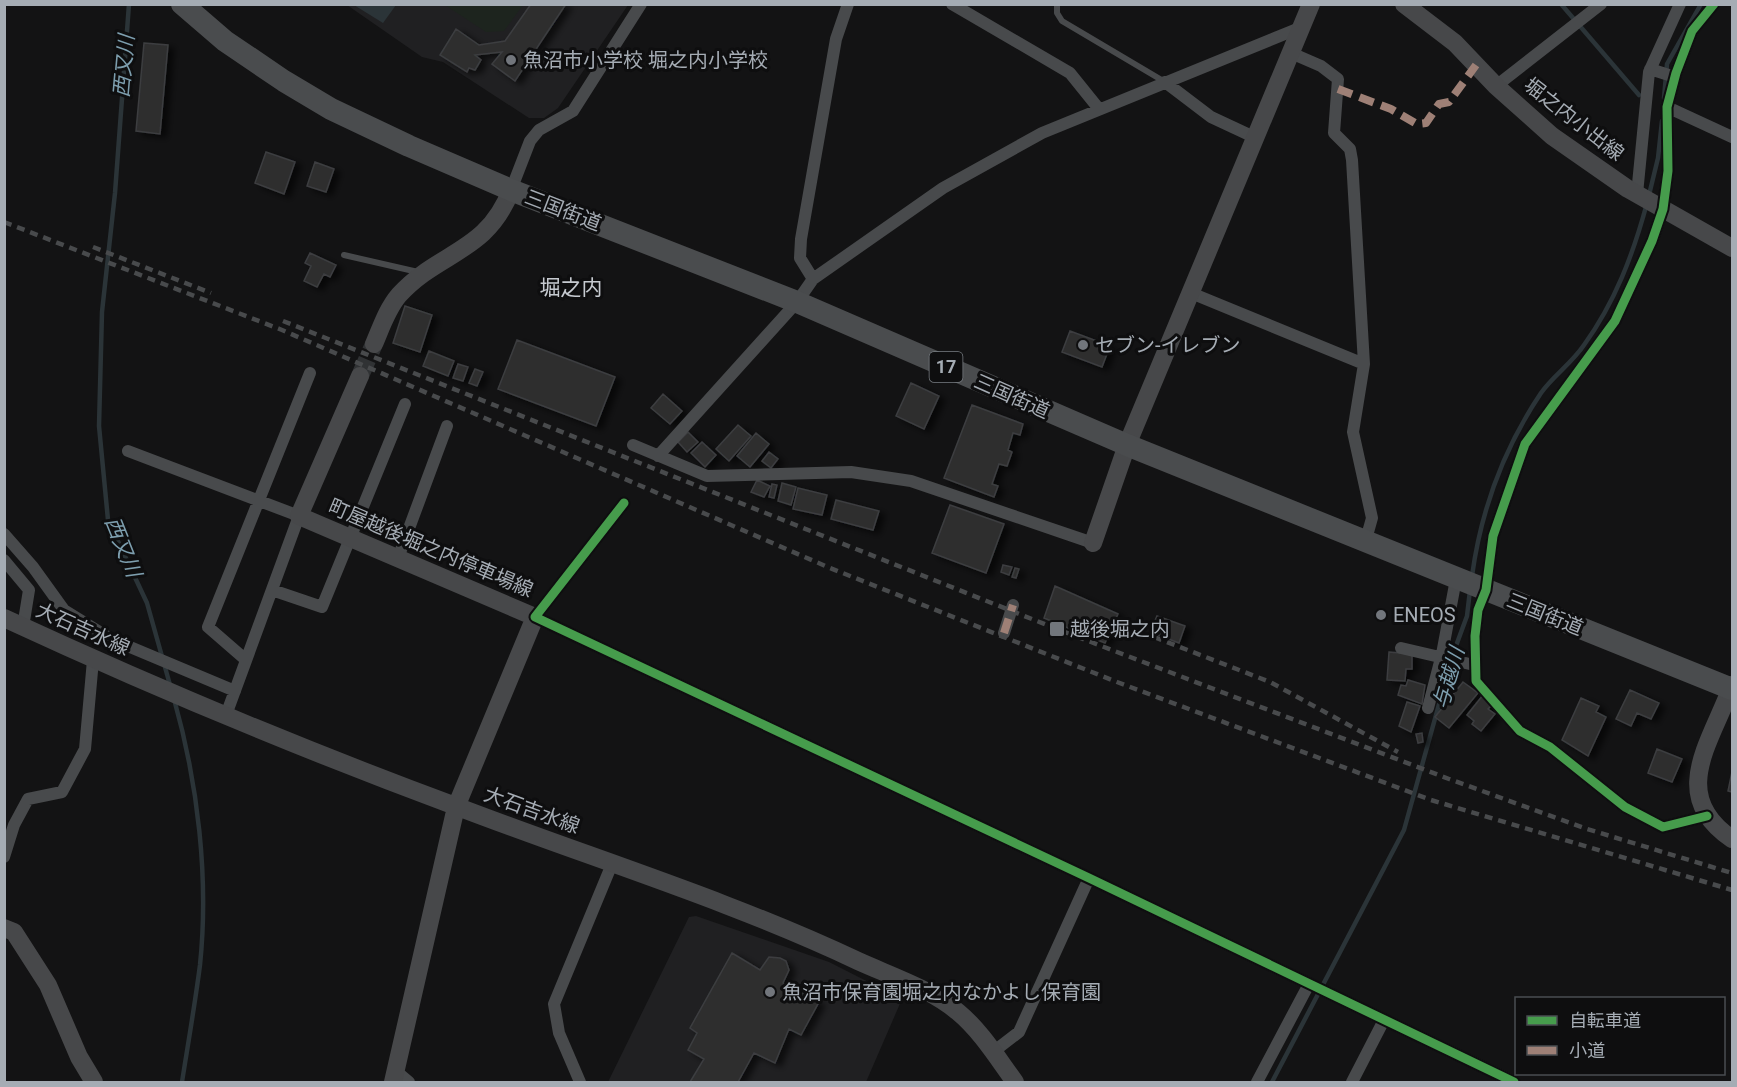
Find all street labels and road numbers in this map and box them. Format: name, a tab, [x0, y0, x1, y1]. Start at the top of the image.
street label: 堀之内小出線	[1519, 73, 1629, 165]
street label: 三国街道	[521, 184, 605, 236]
road number: 17	[930, 352, 962, 382]
street label: 三国街道	[971, 369, 1053, 423]
street label: 町屋越後堀之内停車場線	[325, 494, 537, 602]
street label: 三国街道	[1503, 588, 1587, 640]
street label: 大石吉水線	[32, 598, 134, 660]
street label: 大石吉水線	[481, 782, 583, 838]

